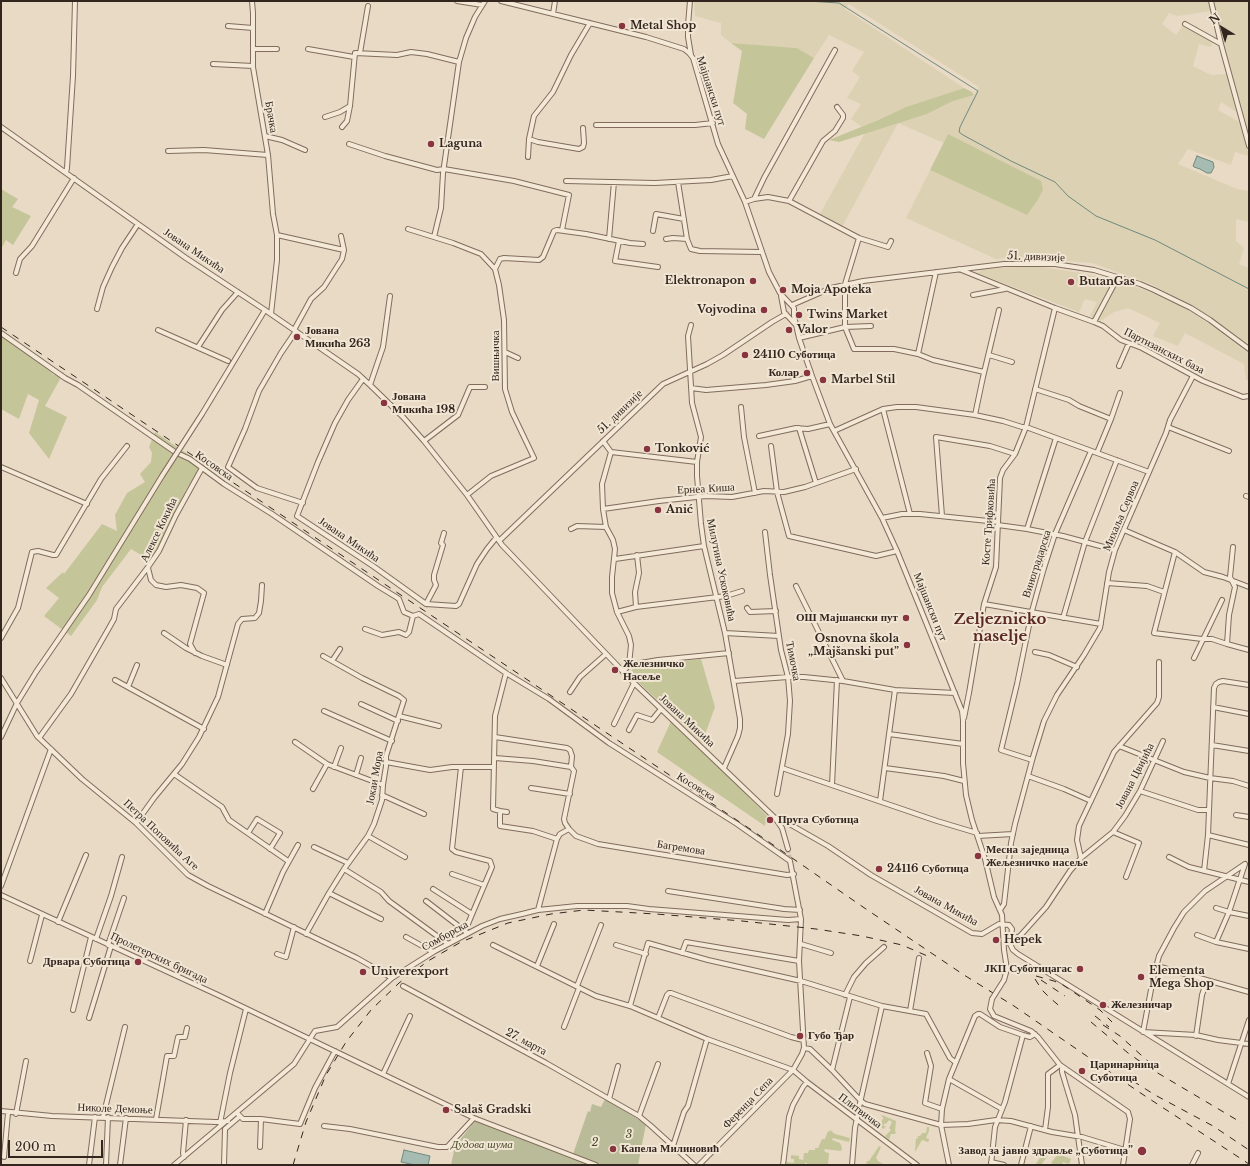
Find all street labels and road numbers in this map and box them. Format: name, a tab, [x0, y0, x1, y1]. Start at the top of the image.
street label: Мајшански пут	[694, 55, 728, 127]
street label: Брачка	[262, 100, 280, 134]
street label: Јована Микића	[161, 226, 227, 276]
street label: 51. дивизије	[1007, 249, 1065, 265]
street label: Партизанских база	[1122, 325, 1206, 377]
street label: Вишњичка	[489, 330, 503, 382]
street label: 51. дивизије	[595, 387, 645, 437]
street label: Косовска	[193, 448, 235, 484]
street label: Косте Трифковића	[979, 478, 999, 566]
street label: Михаља Сервоа	[1100, 479, 1142, 553]
street label: Ернеа Киша	[677, 481, 735, 497]
street label: Алексе Кокића	[138, 495, 180, 565]
street label: Јована Микића	[316, 515, 382, 565]
street label: Милутина Ускоковића	[704, 517, 738, 623]
street label: Виноградарска	[1020, 528, 1054, 600]
street label: Мајшански пут	[910, 571, 950, 643]
street label: Тимочка	[783, 640, 803, 682]
street label: Јована Микића	[657, 692, 717, 750]
street label: Јована Цвијића	[1113, 741, 1157, 811]
street label: Јокаи Мора	[364, 750, 386, 806]
street label: Косовска	[674, 770, 718, 804]
street label: Петра Поповића Аге	[121, 797, 201, 873]
street label: Багремова	[656, 838, 706, 858]
street label: Јована Микића	[912, 883, 980, 929]
street label: Сомборска	[419, 918, 471, 954]
street label: Пролетерских бригада	[108, 930, 210, 986]
street label: 27. марта	[503, 1026, 549, 1058]
street label: Ференца Сепа	[720, 1074, 776, 1132]
street label: Плитвичка	[836, 1090, 884, 1132]
street label: Николе Демоње	[77, 1101, 153, 1117]

